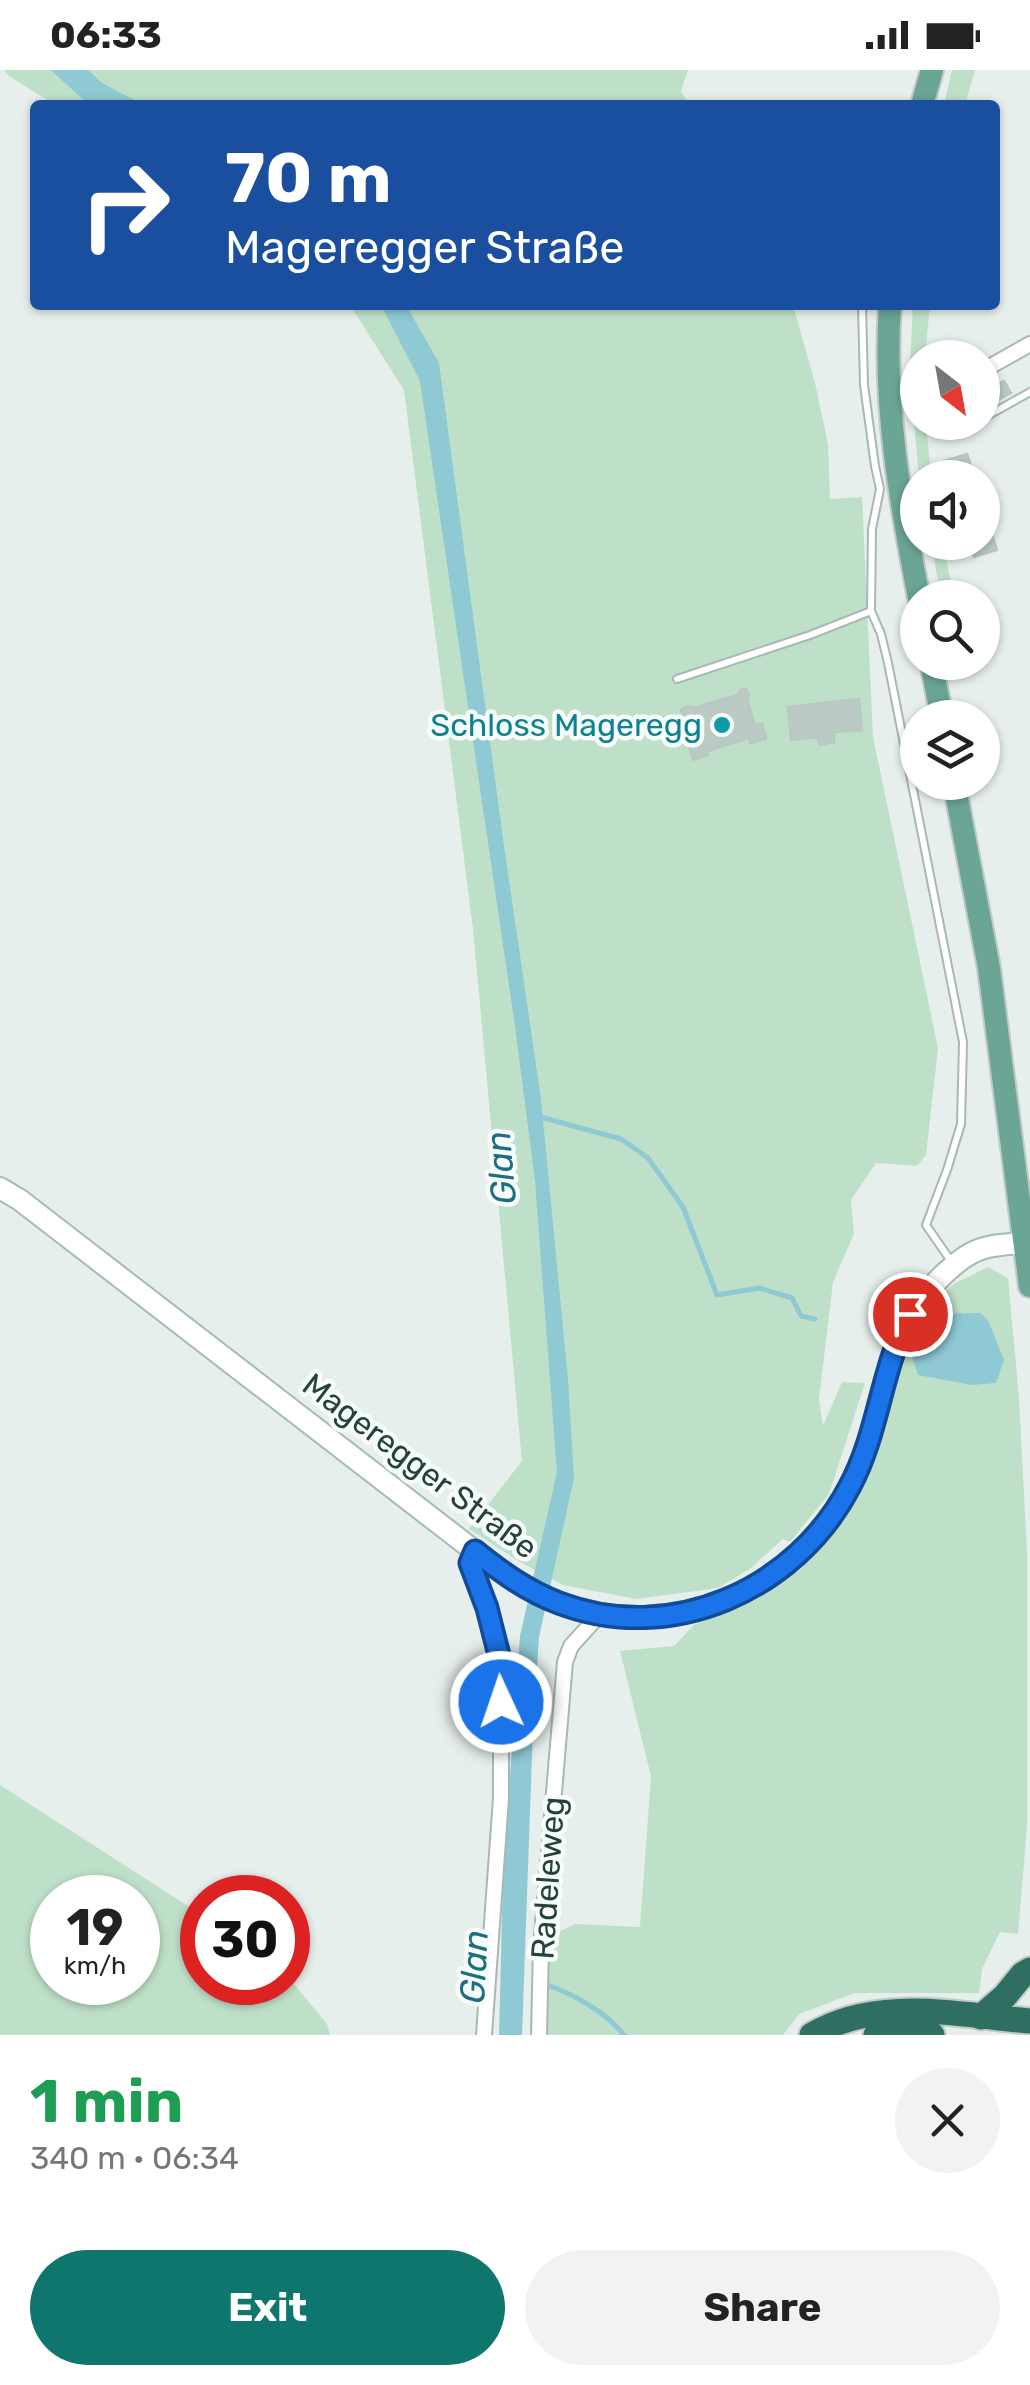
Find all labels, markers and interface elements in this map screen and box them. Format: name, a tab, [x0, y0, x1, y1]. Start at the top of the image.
text: 06:33	[50, 12, 162, 58]
text: 70 m	[225, 137, 392, 220]
icon: right	[60, 140, 190, 270]
text: Mageregger Straße	[225, 221, 624, 274]
north arrow	[900, 340, 1000, 440]
map controls	[900, 340, 1000, 800]
button: sound	[900, 460, 1000, 560]
button: search	[900, 580, 1000, 680]
button: layers	[900, 700, 1000, 800]
place label: Schloss Mageregg	[430, 706, 702, 744]
marker: Schloss Mageregg	[711, 714, 733, 736]
water label: Glan	[477, 1129, 525, 1207]
pin	[868, 1272, 953, 1357]
icon: arrive	[883, 1287, 938, 1342]
street label: Mageregger Straße	[295, 1365, 545, 1567]
position arrow	[449, 1650, 553, 1754]
street label: Radeleweg	[523, 1795, 573, 1961]
speed limit sign: 30	[180, 1875, 310, 2005]
text: 19	[67, 1898, 123, 1958]
water label: Glan	[451, 1929, 497, 2005]
text: km/h	[64, 1951, 126, 1980]
text: 1 min	[30, 2066, 183, 2137]
button: close	[895, 2068, 1000, 2173]
text: 340 m · 06:34	[30, 2139, 239, 2177]
button: Exit	[30, 2250, 505, 2365]
button: Share	[525, 2250, 1000, 2365]

